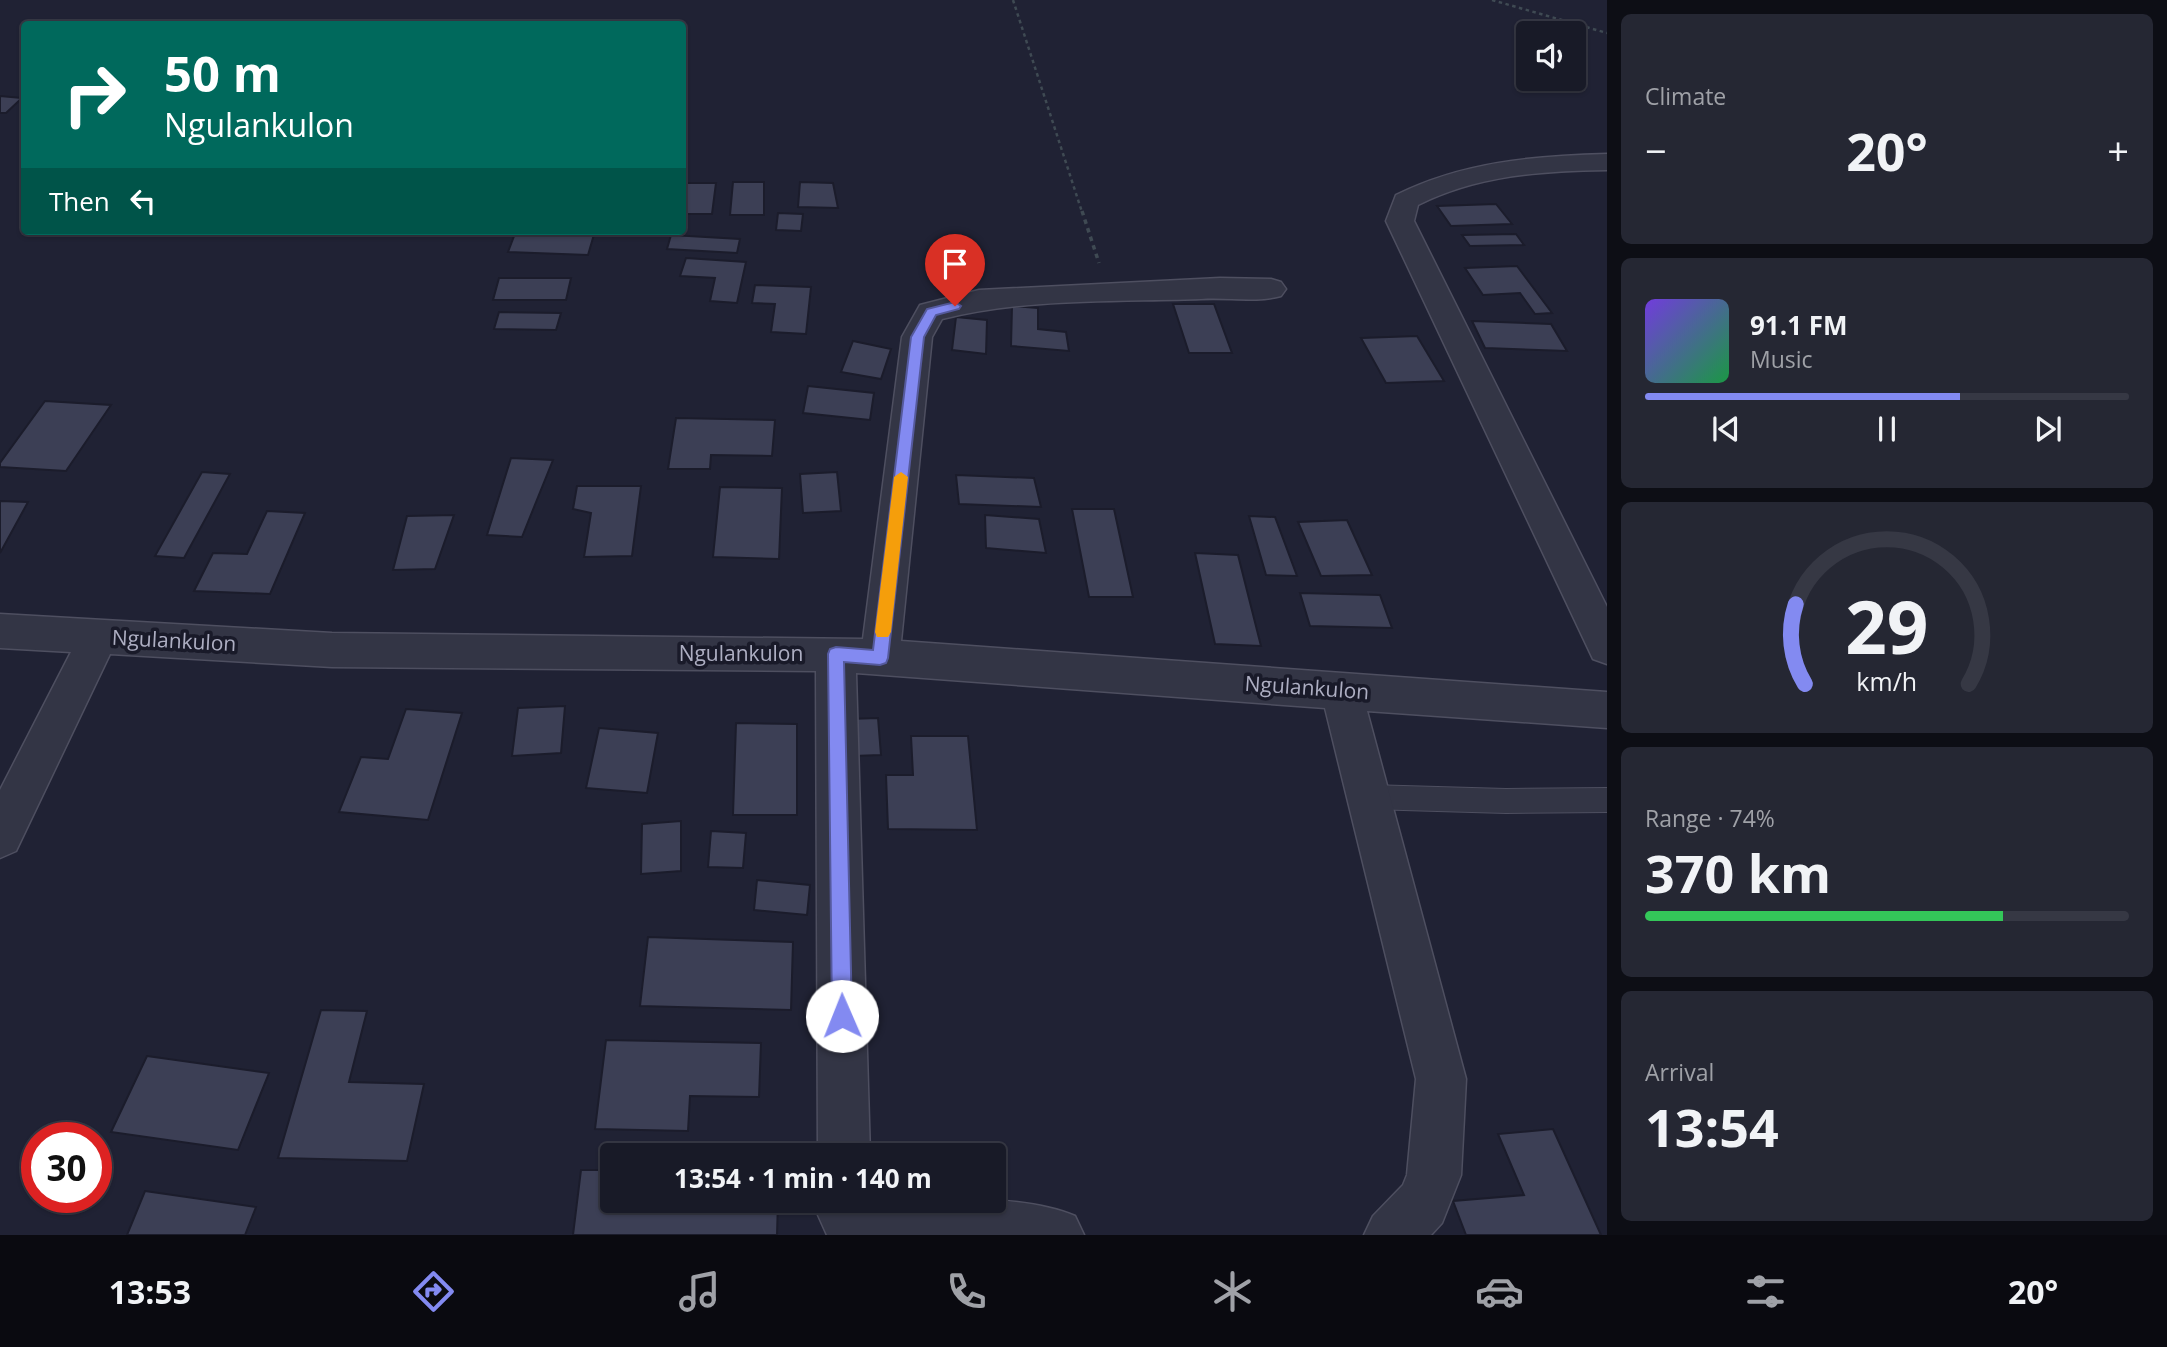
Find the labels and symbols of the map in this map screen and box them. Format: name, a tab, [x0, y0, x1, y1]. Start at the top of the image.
pin	[925, 234, 985, 306]
street label: Ngulankulon	[111, 623, 237, 657]
street label: Ngulankulon	[679, 639, 803, 667]
street label: Ngulankulon	[1244, 669, 1370, 705]
position arrow	[805, 979, 879, 1053]
speed limit sign: 30	[21, 1122, 112, 1213]

